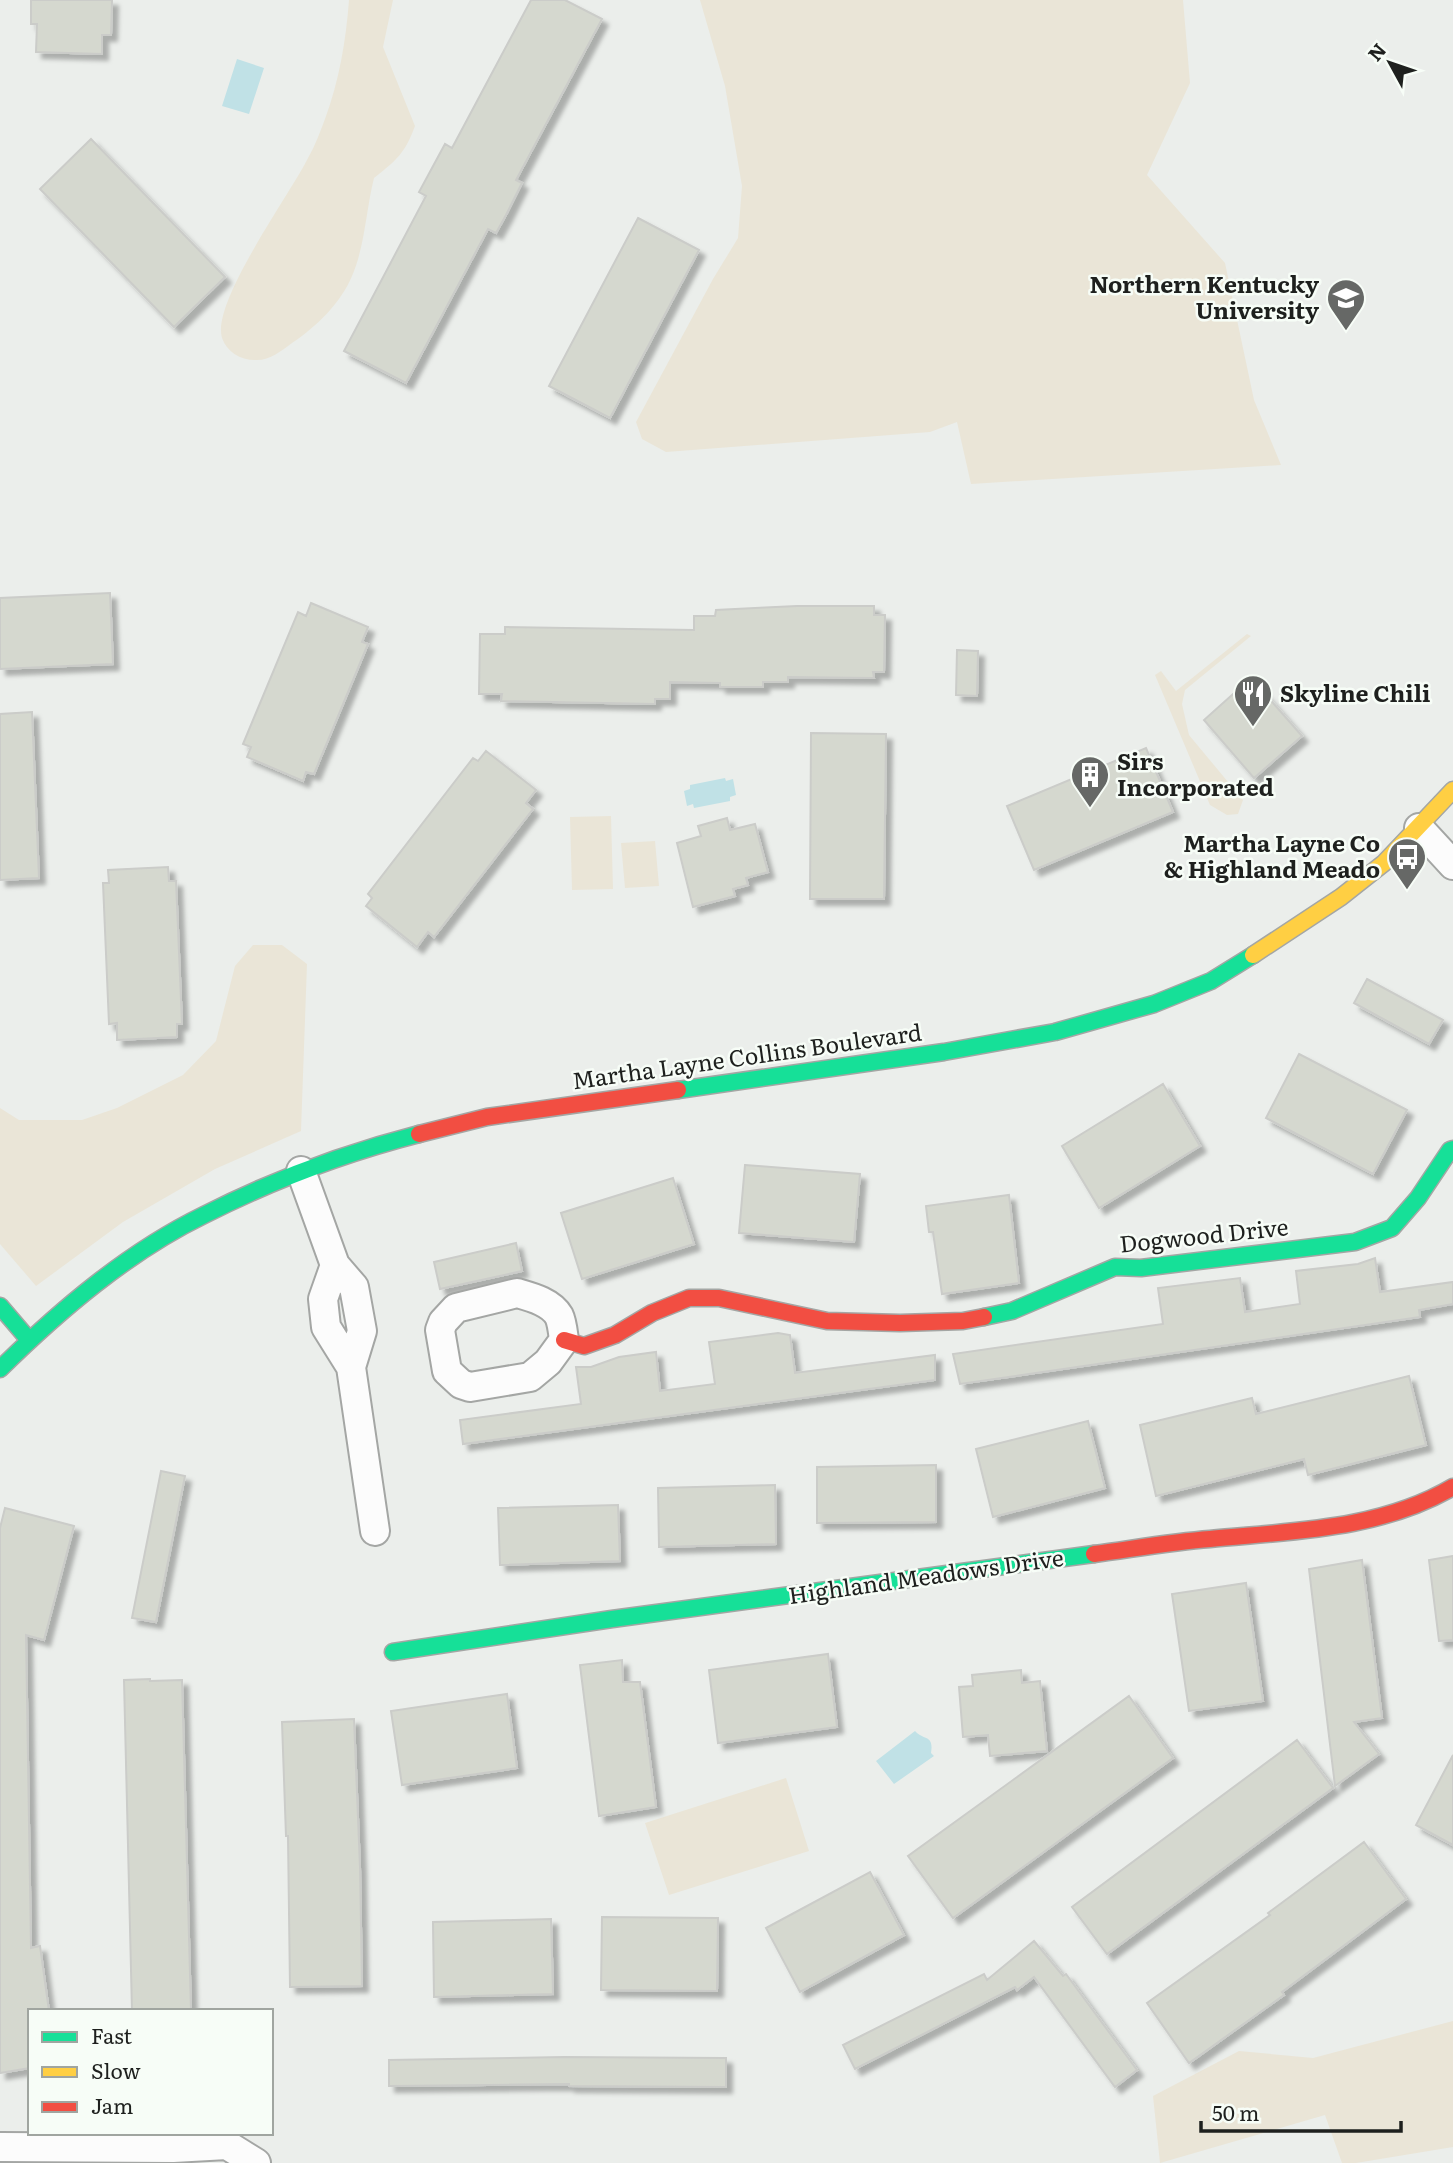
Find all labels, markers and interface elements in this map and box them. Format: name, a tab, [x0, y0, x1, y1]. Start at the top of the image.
north arrow	[1355, 28, 1425, 98]
text: N	[1360, 36, 1392, 67]
place label: Northern Kentucky University	[1089, 266, 1319, 326]
school or university icon: Northern Kentucky University	[1325, 277, 1367, 332]
restaurant icon: Skyline Chili	[1232, 673, 1274, 728]
place label: Skyline Chili	[1280, 675, 1430, 709]
place label: Sirs Incorporated	[1117, 743, 1274, 803]
building icon: Sirs Incorporated	[1069, 754, 1111, 809]
place label: Martha Layne Co & Highland Meado	[1164, 825, 1380, 885]
bus stop icon: Martha Layne Co & Highland Meado	[1386, 836, 1428, 891]
street label: Martha Layne Collins Boulevard	[570, 1014, 924, 1096]
street label: Dogwood Drive	[1118, 1208, 1290, 1260]
street label: Highland Meadows Drive	[786, 1539, 1066, 1611]
legend	[28, 2009, 273, 2135]
text: Fast	[91, 2019, 132, 2050]
text: Slow	[91, 2054, 141, 2085]
text: Jam	[91, 2089, 133, 2120]
scale bar	[1201, 2090, 1400, 2134]
text: 50 m	[1212, 2096, 1259, 2127]

